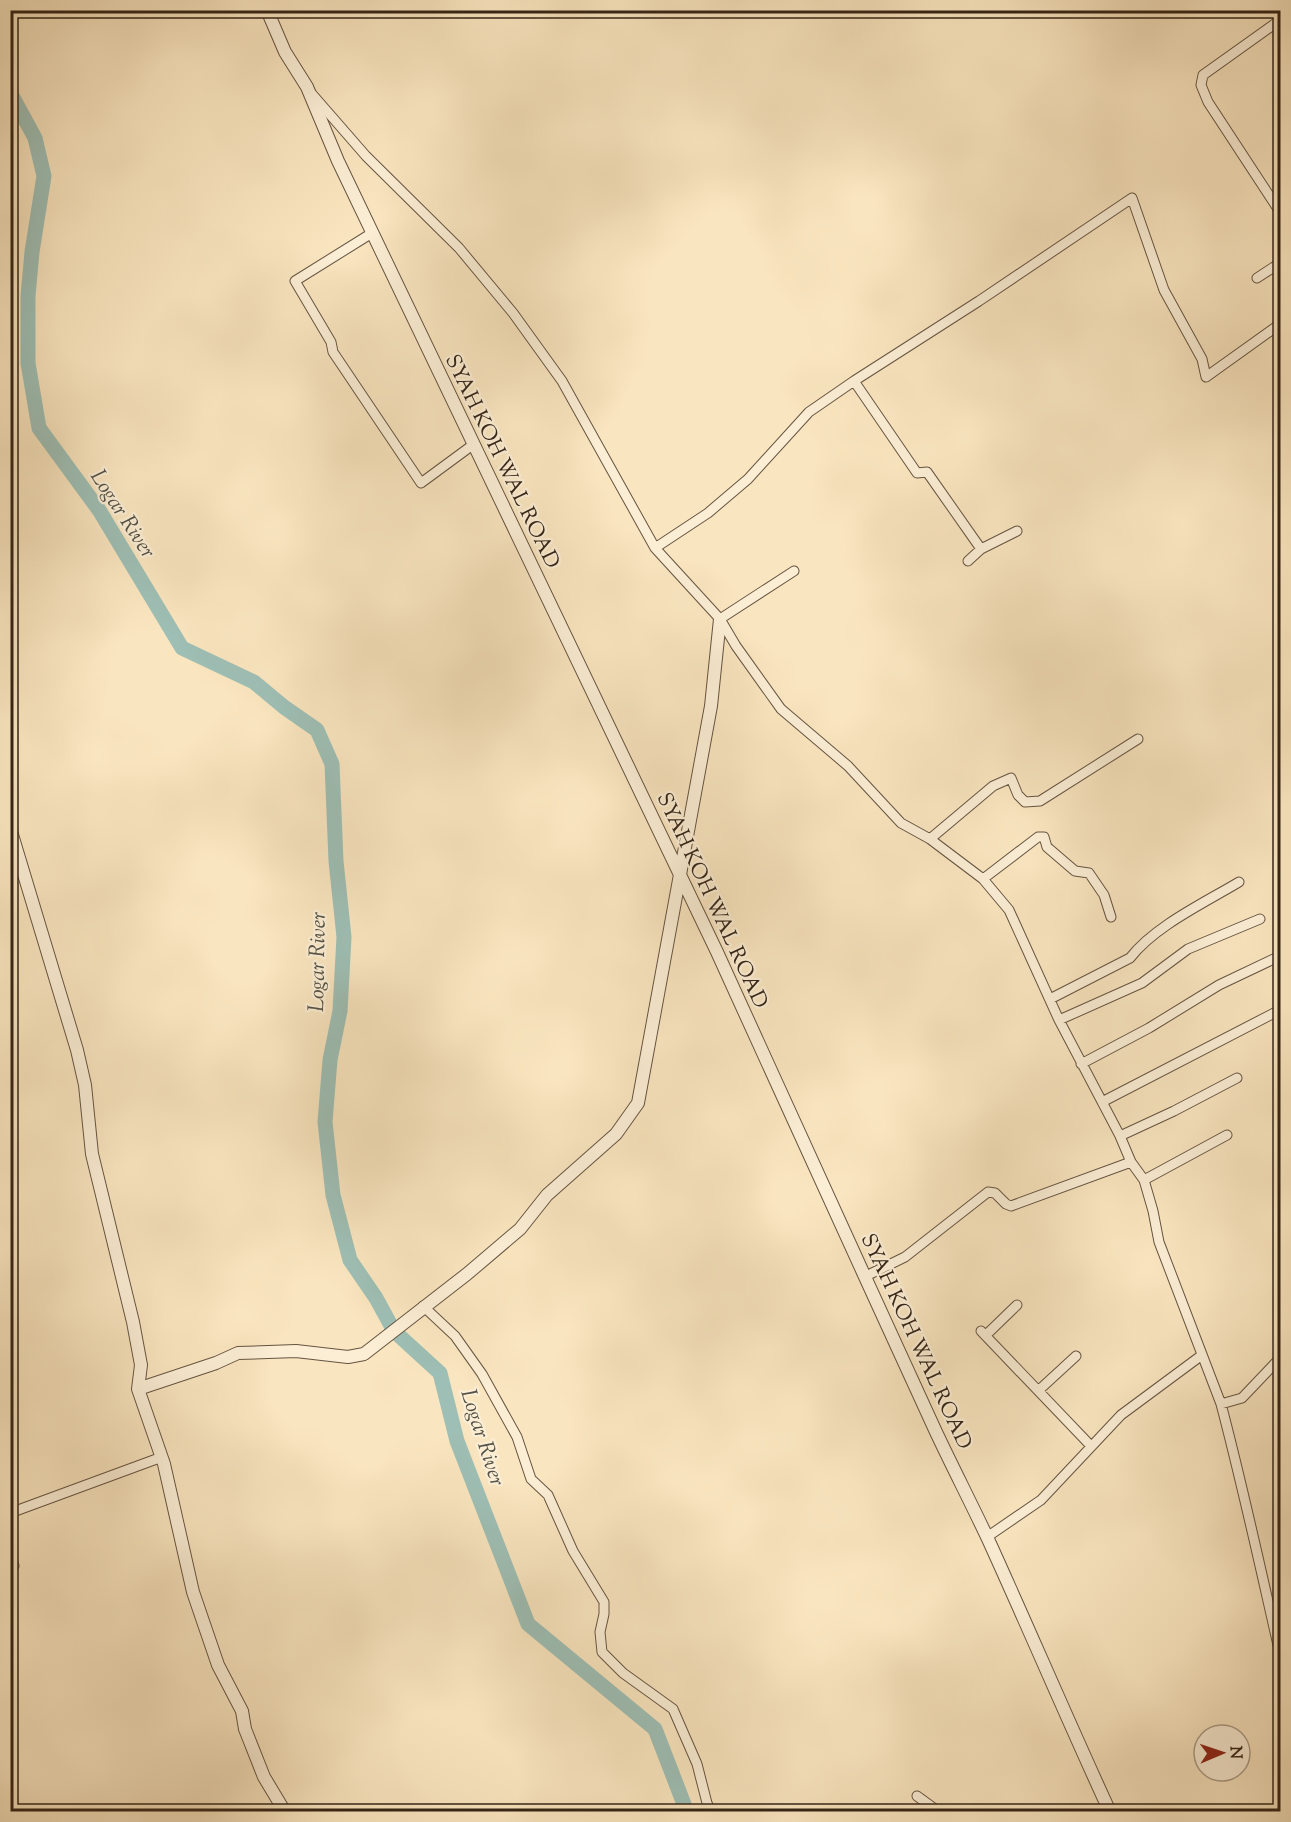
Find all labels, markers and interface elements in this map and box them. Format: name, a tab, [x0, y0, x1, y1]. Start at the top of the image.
street label: SYAH KOH WAL ROAD	[436, 350, 566, 574]
water label: Logar River	[81, 464, 162, 566]
street label: SYAH KOH WAL ROAD	[648, 788, 774, 1014]
water label: Logar River	[302, 911, 336, 1012]
street label: SYAH KOH WAL ROAD	[852, 1229, 978, 1455]
water label: Logar River	[450, 1385, 512, 1491]
north arrow	[1192, 1723, 1252, 1783]
text: N	[1223, 1746, 1246, 1760]

